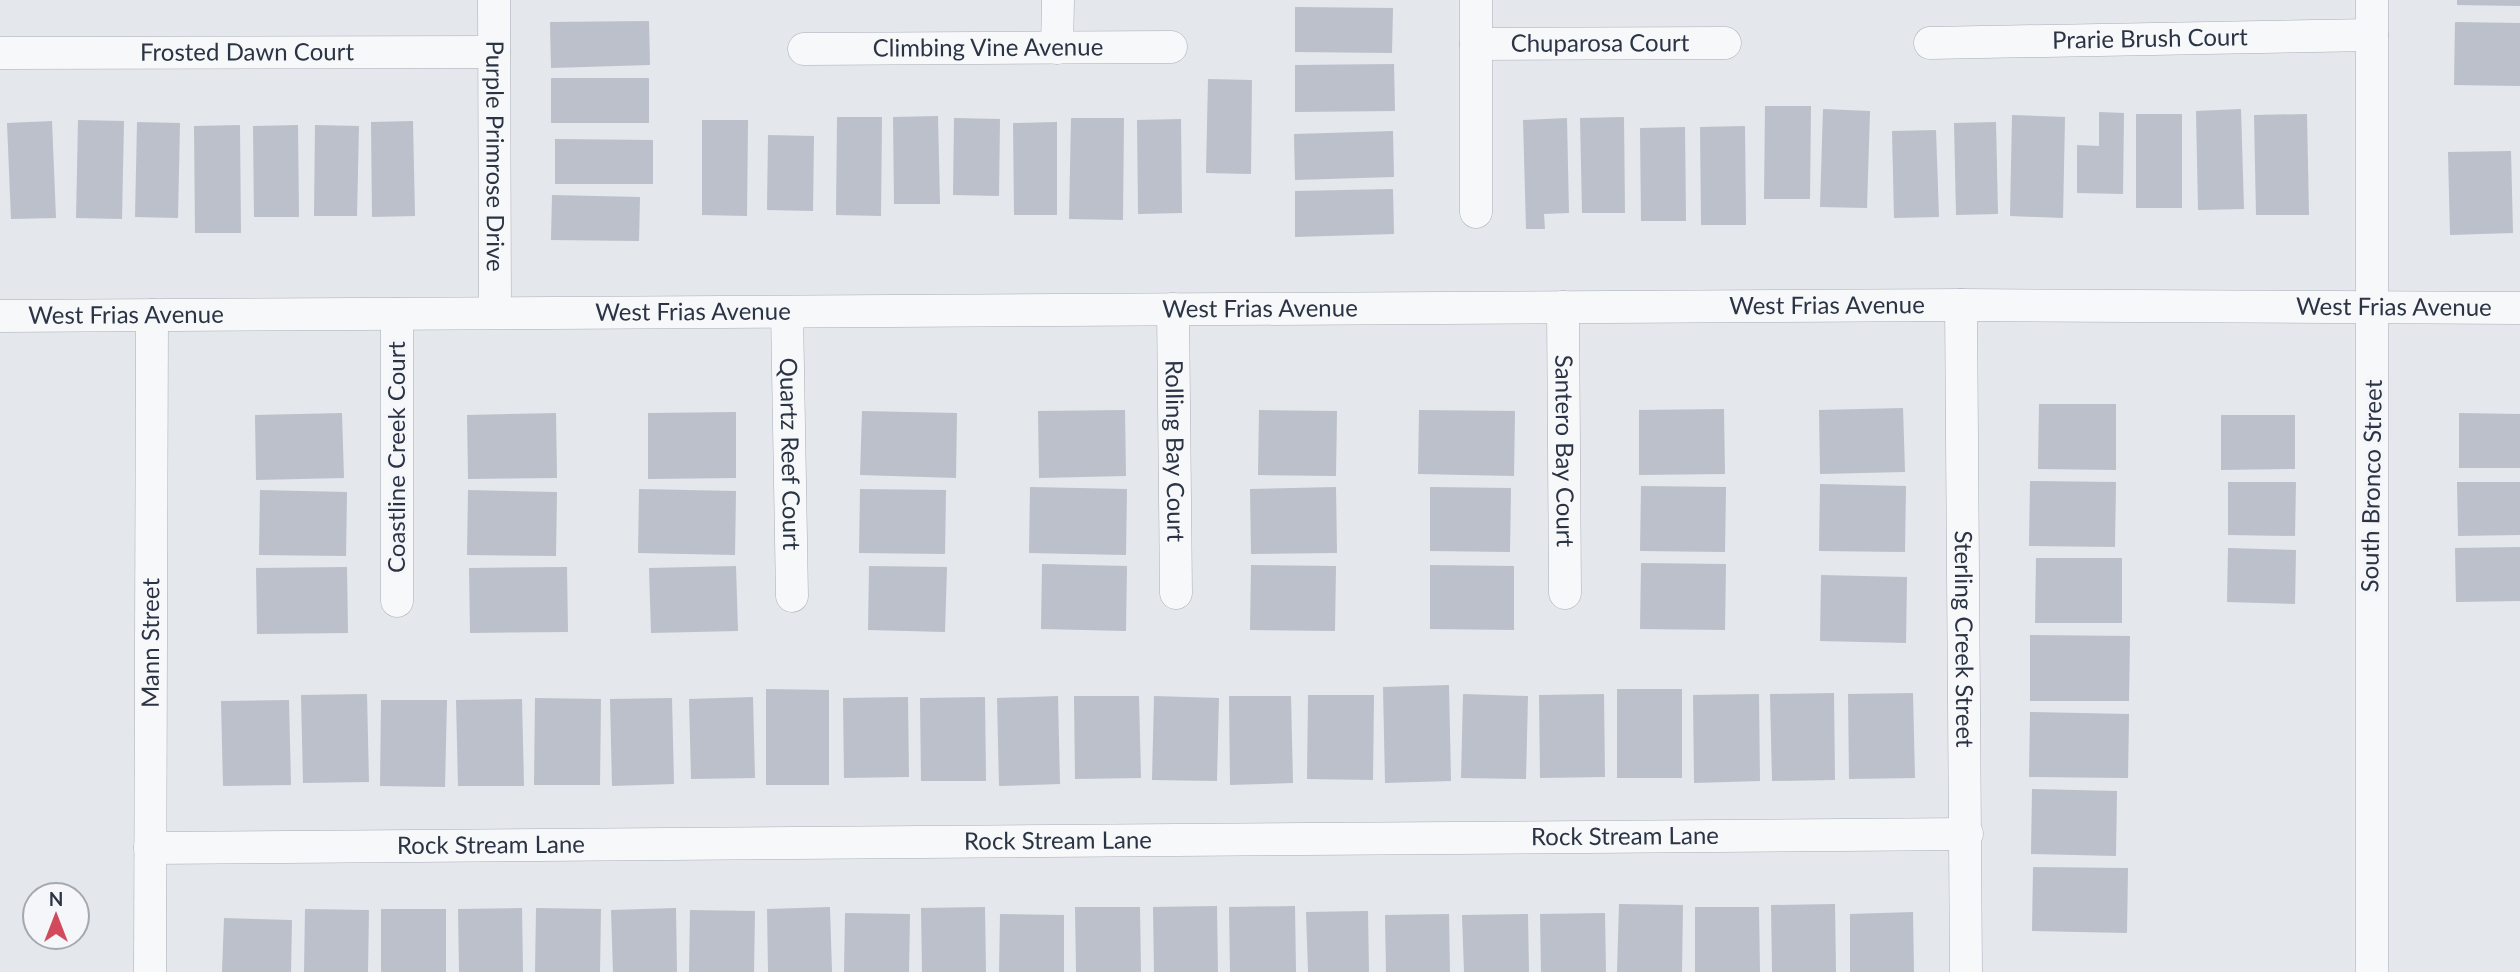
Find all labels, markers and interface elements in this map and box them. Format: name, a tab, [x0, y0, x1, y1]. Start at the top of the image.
street label: Prarie Brush Court	[2052, 21, 2248, 54]
street label: Chuparosa Court	[1511, 27, 1690, 57]
street label: Climbing Vine Avenue	[873, 31, 1103, 62]
street label: Frosted Dawn Court	[140, 36, 354, 66]
street label: Purple Primrose Drive	[481, 40, 511, 272]
street label: West Frias Avenue	[1729, 289, 1925, 319]
street label: West Frias Avenue	[2296, 291, 2492, 321]
street label: West Frias Avenue	[1162, 292, 1358, 322]
street label: West Frias Avenue	[595, 296, 791, 326]
street label: West Frias Avenue	[28, 299, 224, 329]
street label: Coastline Creek Court	[381, 341, 410, 573]
street label: Santero Bay Court	[1550, 355, 1581, 548]
street label: Quartz Reef Court	[775, 357, 807, 551]
street label: Rolling Bay Court	[1161, 360, 1191, 543]
street label: South Bronco Street	[2354, 379, 2387, 593]
street label: Sterling Creek Street	[1950, 530, 1980, 748]
street label: Mann Street	[135, 578, 164, 708]
street label: Rock Stream Lane	[1531, 820, 1719, 850]
street label: Rock Stream Lane	[964, 824, 1152, 855]
street label: Rock Stream Lane	[397, 829, 585, 859]
north arrow	[21, 881, 91, 951]
text: N	[49, 887, 63, 910]

